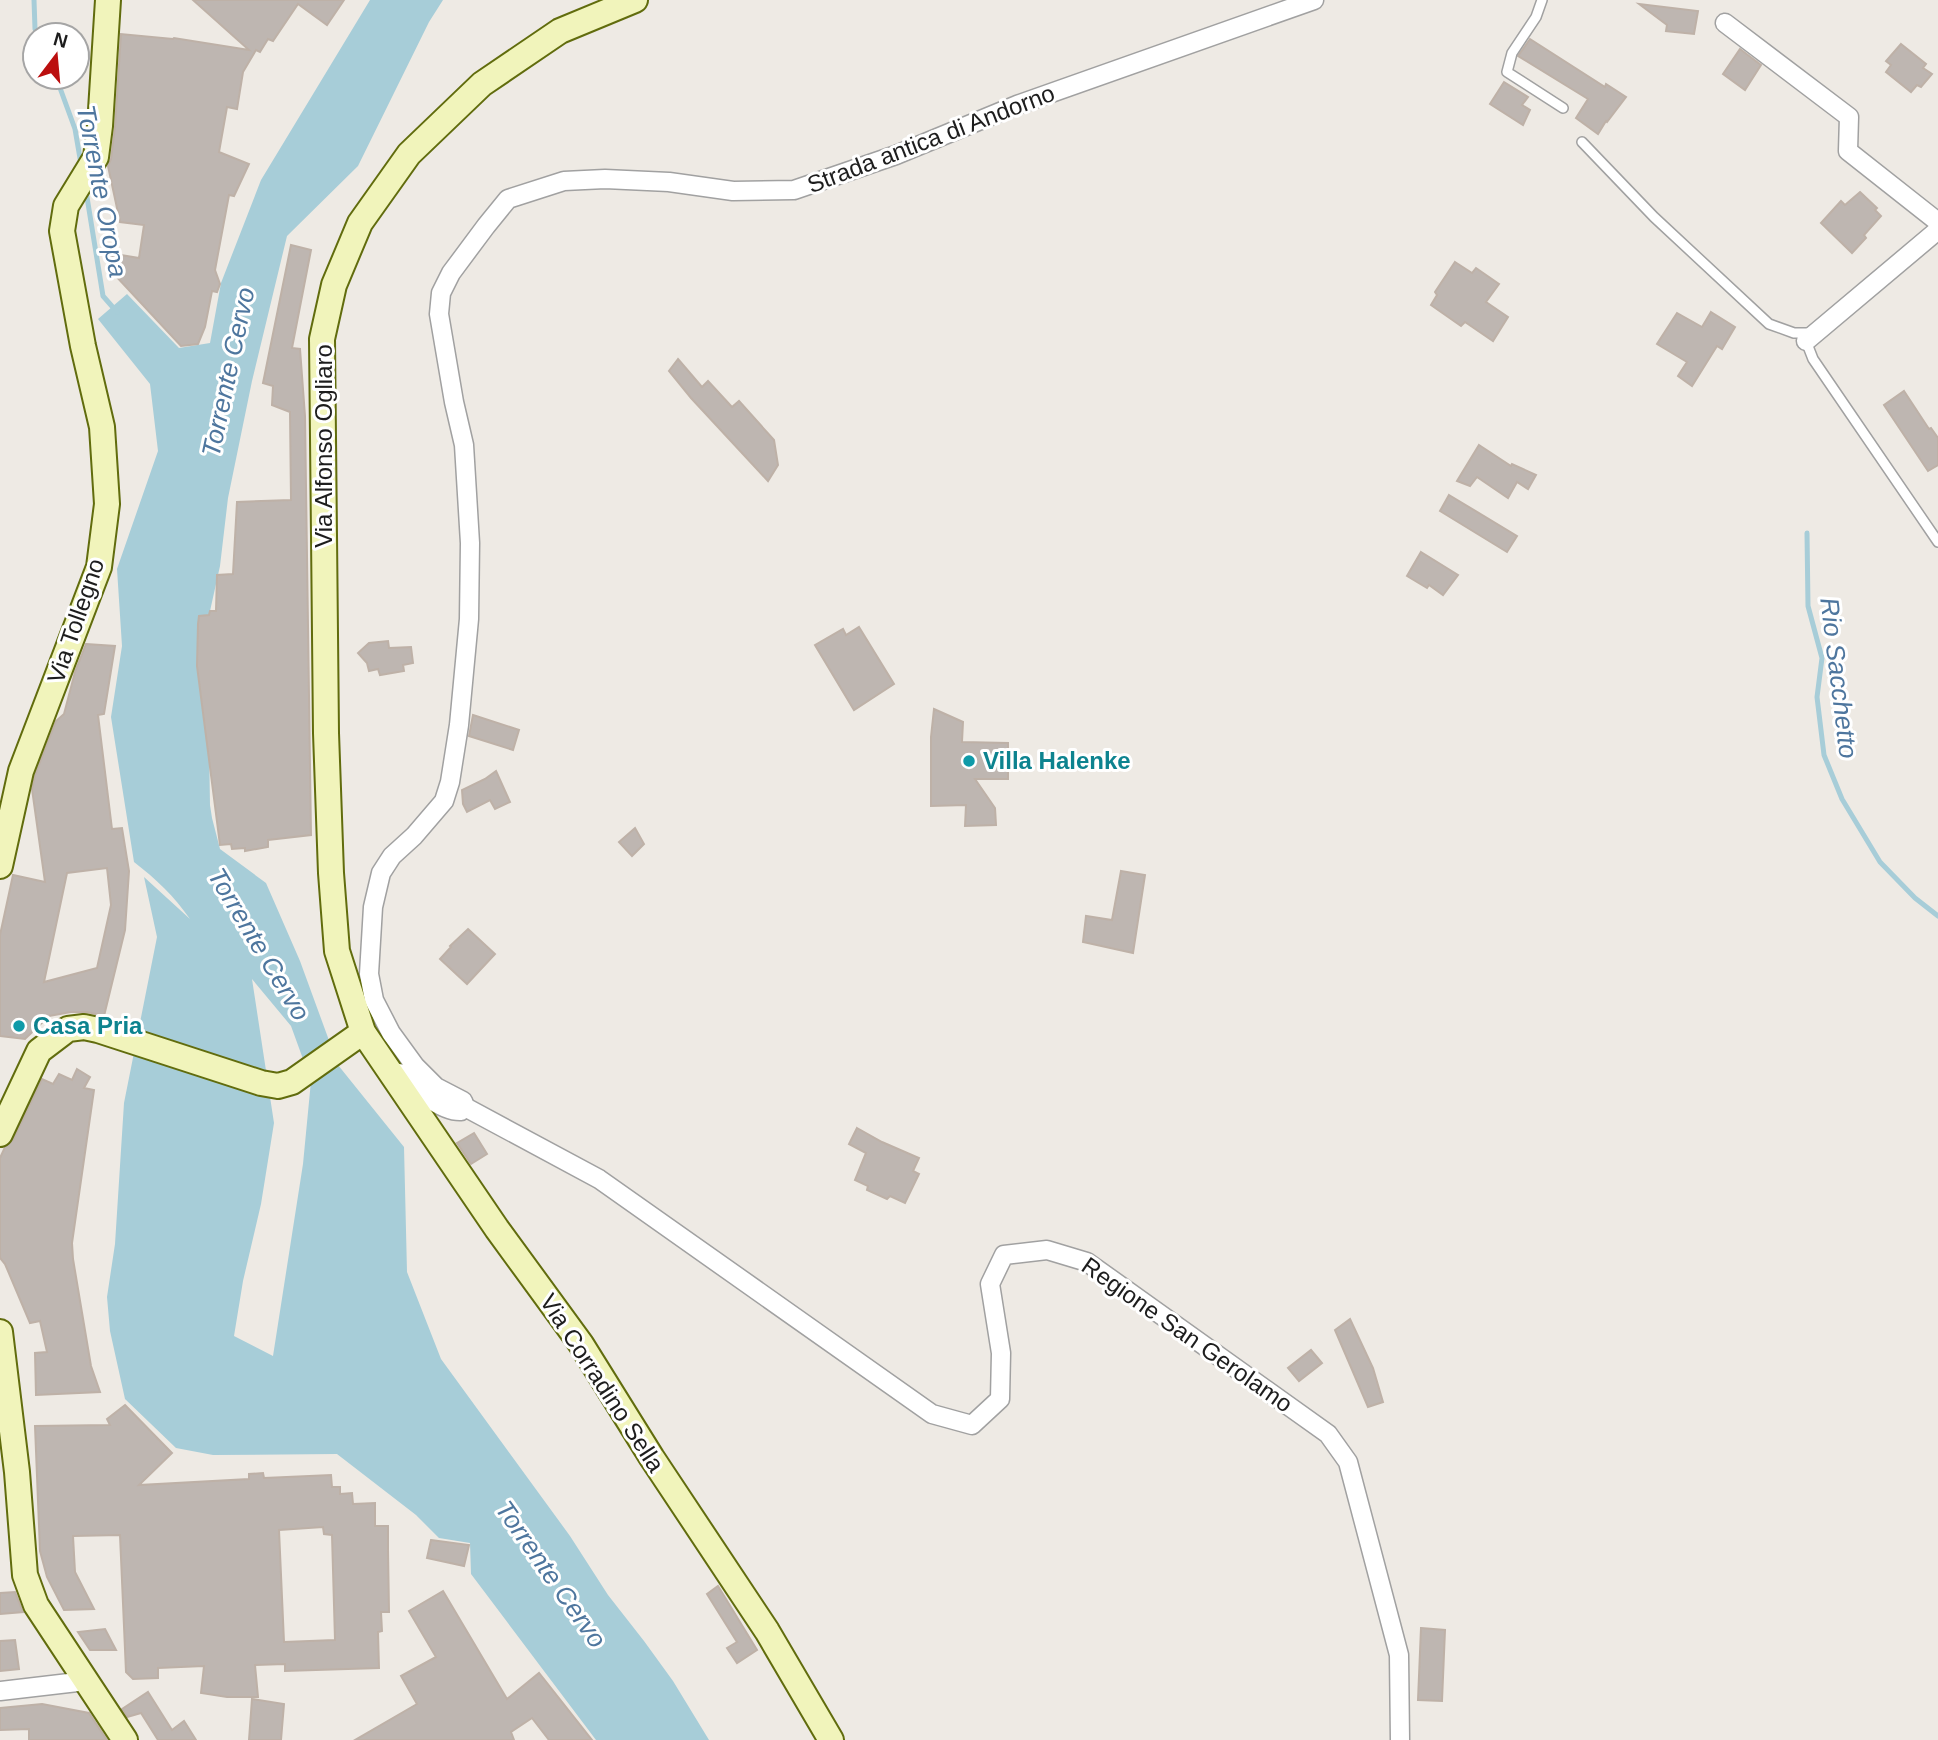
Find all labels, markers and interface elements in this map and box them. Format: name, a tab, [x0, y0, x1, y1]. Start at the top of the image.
north arrow	[21, 21, 91, 91]
text: N	[51, 28, 70, 52]
street label: Strada antica di Andorno	[803, 79, 1058, 198]
water label: Torrente Oropa	[71, 102, 133, 280]
water label: Torrente Cervo	[195, 285, 261, 459]
street label: Via Alfonso Ogliaro	[310, 344, 337, 548]
street label: Via Tollegno	[42, 555, 109, 687]
water label: Rio Sacchetto	[1814, 596, 1864, 760]
place label: Villa Halenke	[983, 747, 1131, 774]
marker: Villa Halenke	[961, 753, 977, 769]
water label: Torrente Cervo	[202, 862, 316, 1026]
place label: Casa Pria	[33, 1012, 143, 1039]
marker: Casa Pria	[11, 1018, 27, 1034]
street label: Regione San Gerolamo	[1077, 1252, 1298, 1418]
street label: Via Corradino Sella	[535, 1289, 670, 1477]
water label: Torrente Cervo	[489, 1495, 613, 1653]

